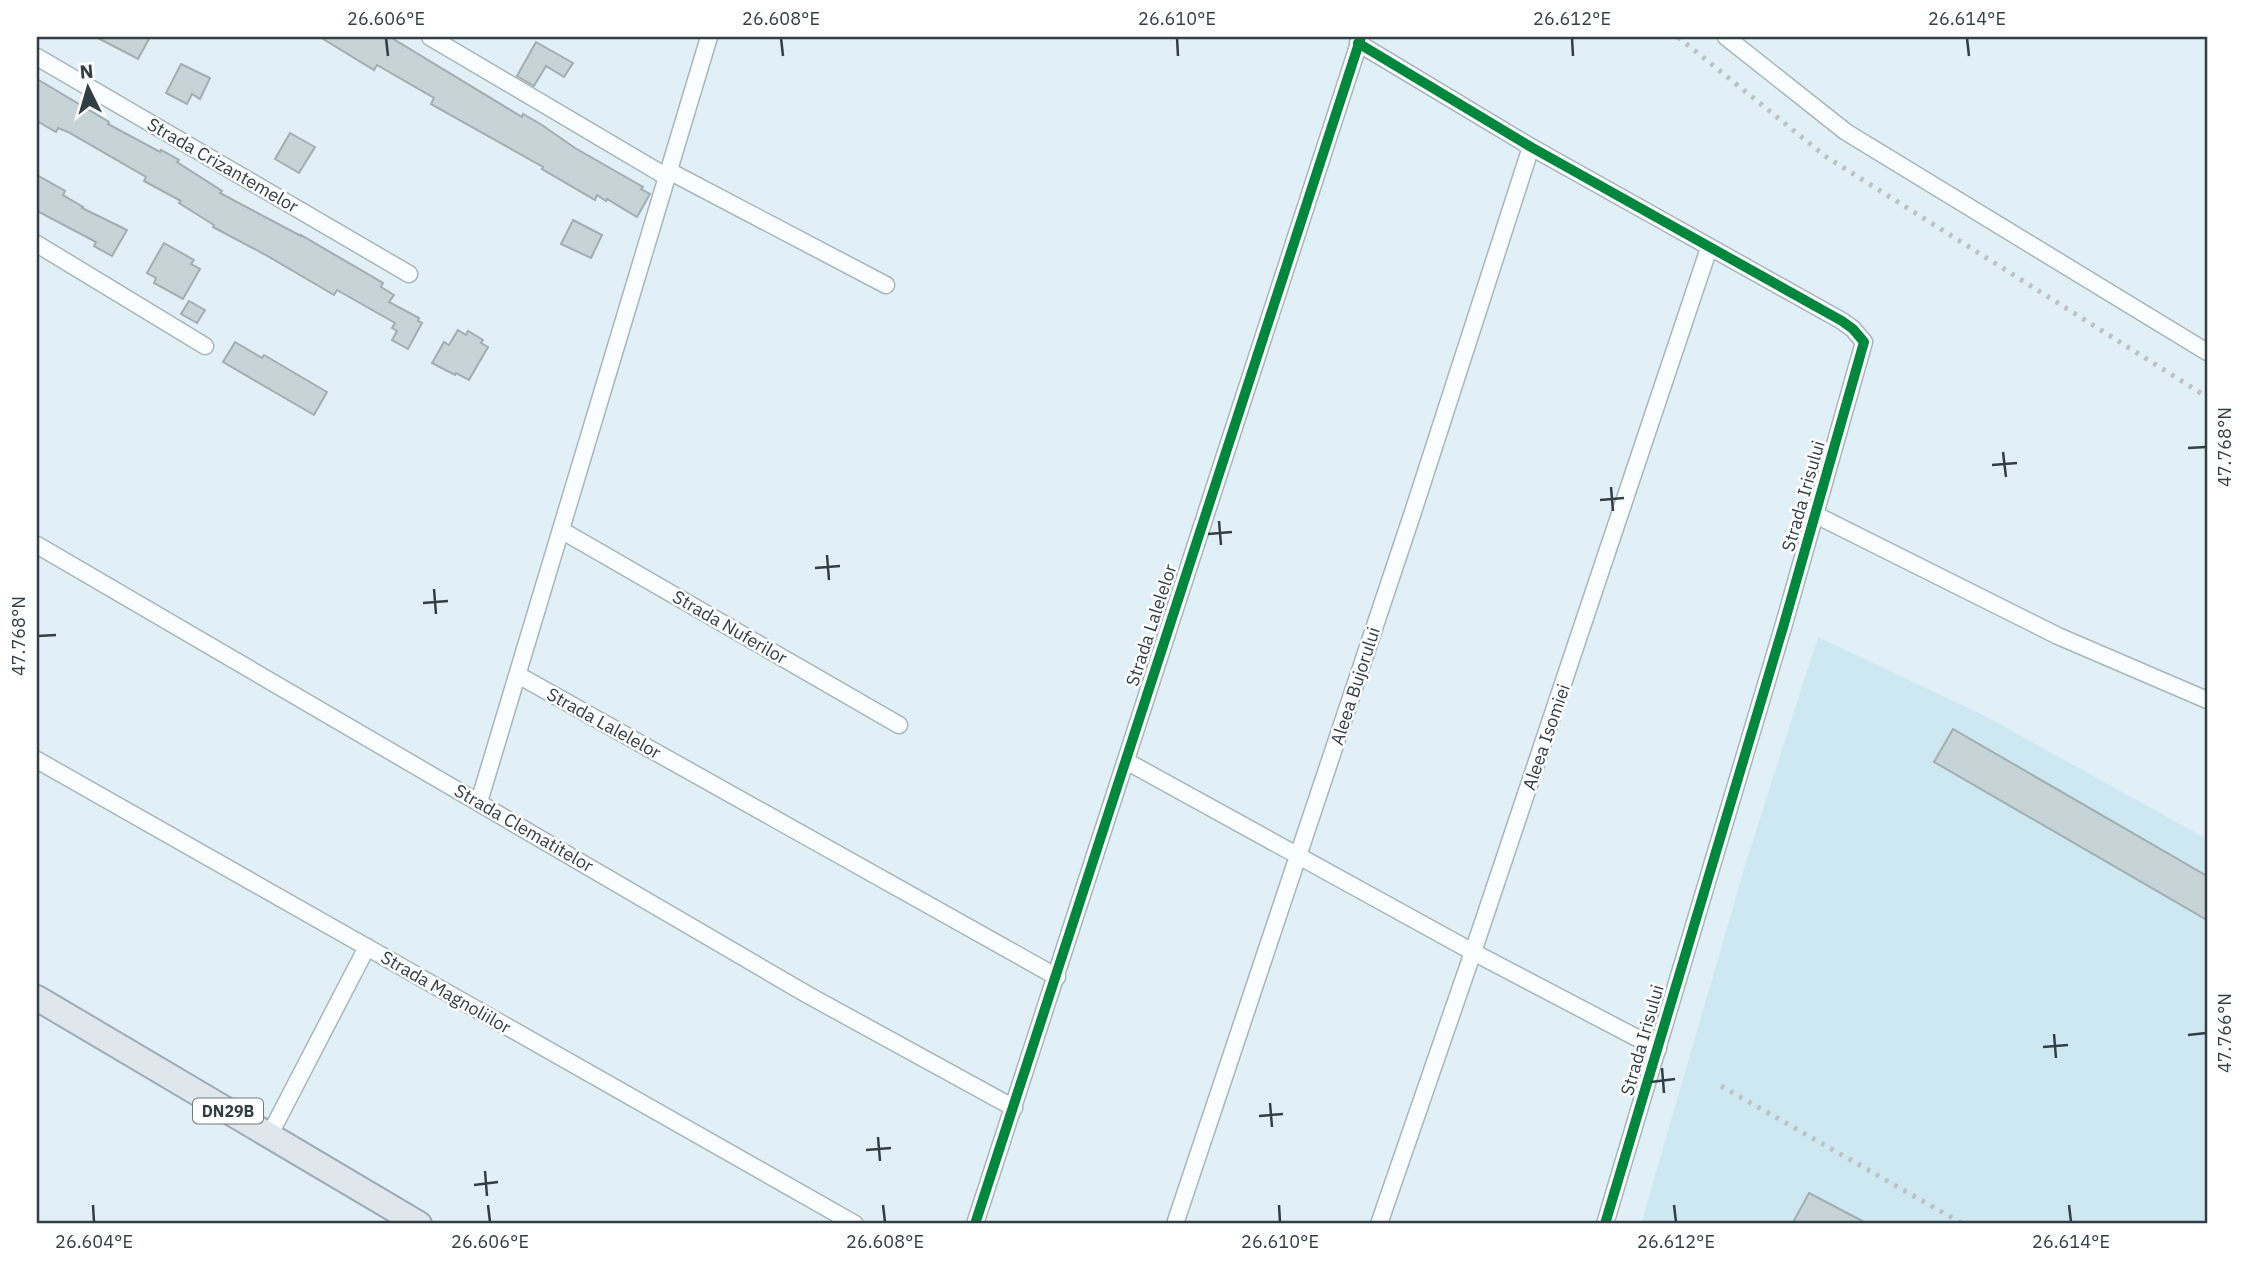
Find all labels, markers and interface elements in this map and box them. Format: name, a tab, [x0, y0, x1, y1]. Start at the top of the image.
text: 26.606°E	[347, 7, 425, 30]
text: 26.608°E	[742, 7, 820, 30]
text: 26.610°E	[1138, 7, 1216, 30]
text: 26.612°E	[1533, 7, 1611, 30]
text: 26.614°E	[1928, 7, 2006, 30]
north arrow	[52, 52, 122, 122]
text: N	[79, 59, 94, 84]
street label: Strada Crizantemelor	[143, 112, 303, 218]
text: 47.768°N	[2213, 407, 2236, 487]
street label: Strada Irisului	[1776, 438, 1830, 554]
street label: Strada Lalelelor	[1120, 561, 1182, 689]
street label: Strada Nuferilor	[669, 585, 792, 669]
text: 47.768°N	[7, 596, 30, 676]
street label: Aleea Bujorului	[1325, 624, 1385, 748]
street label: Aleea Isomiei	[1517, 681, 1575, 793]
street label: Strada Lalelelor	[543, 682, 665, 764]
street label: Strada Clematitelor	[450, 779, 598, 877]
street label: Strada Magnoliilor	[377, 945, 516, 1039]
street label: Strada Irisului	[1615, 982, 1669, 1098]
text: 47.766°N	[2213, 993, 2236, 1073]
road number: DN29B	[193, 1098, 263, 1124]
text: 26.604°E	[55, 1230, 133, 1253]
text: 26.606°E	[451, 1230, 529, 1253]
text: 26.608°E	[846, 1230, 924, 1253]
text: 26.610°E	[1241, 1230, 1319, 1253]
text: 26.612°E	[1637, 1230, 1715, 1253]
text: 26.614°E	[2032, 1230, 2110, 1253]

